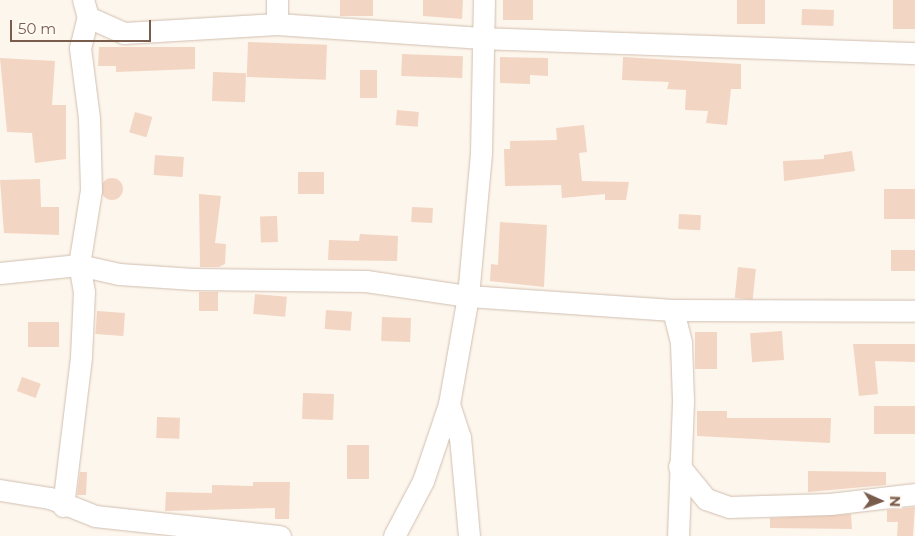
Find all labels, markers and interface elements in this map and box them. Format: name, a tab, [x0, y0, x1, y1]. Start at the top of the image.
scale bar	[12, 10, 154, 42]
text: 50 m	[18, 19, 56, 38]
north arrow	[855, 476, 905, 526]
text: N	[886, 496, 904, 507]

